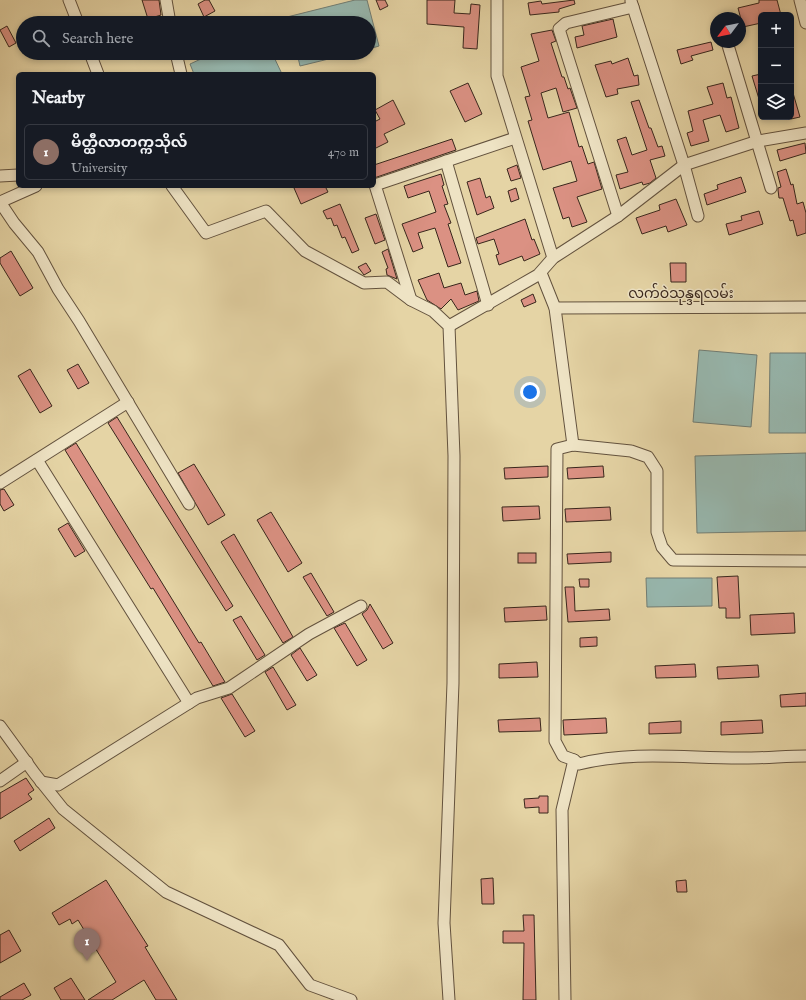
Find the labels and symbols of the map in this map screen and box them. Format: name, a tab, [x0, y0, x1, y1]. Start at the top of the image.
north arrow	[710, 12, 746, 48]
street label: လက်ဝဲသုန္ဒရလမ်း	[628, 283, 734, 305]
your location	[520, 382, 540, 402]
pin: 1	[74, 928, 100, 961]

